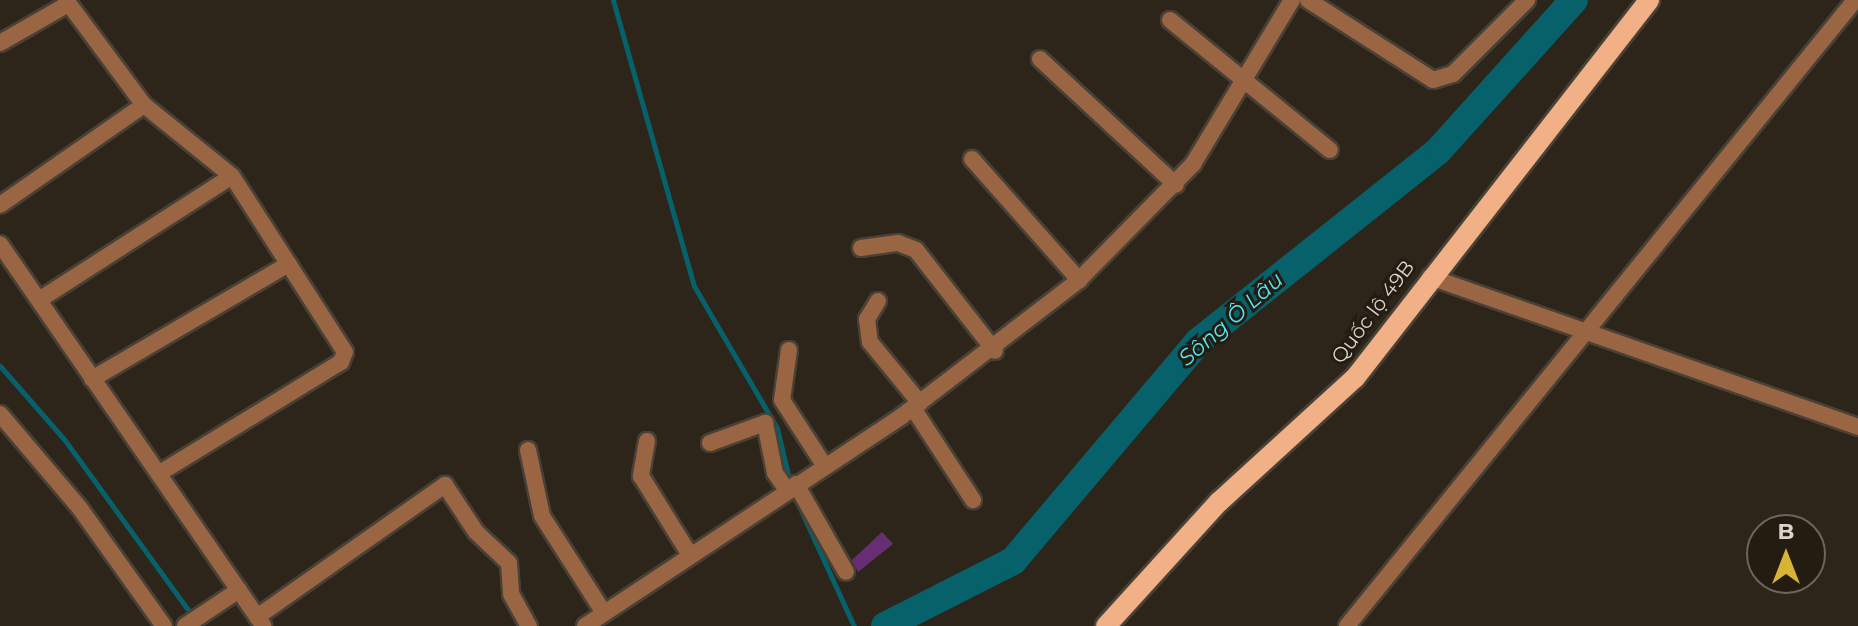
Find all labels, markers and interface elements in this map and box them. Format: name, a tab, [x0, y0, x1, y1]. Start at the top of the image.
street label: Quốc lộ 49B	[1326, 256, 1420, 368]
water label: Sông Ô Lâu	[1173, 266, 1289, 372]
north arrow	[1746, 514, 1826, 594]
text: B	[1778, 518, 1794, 545]

